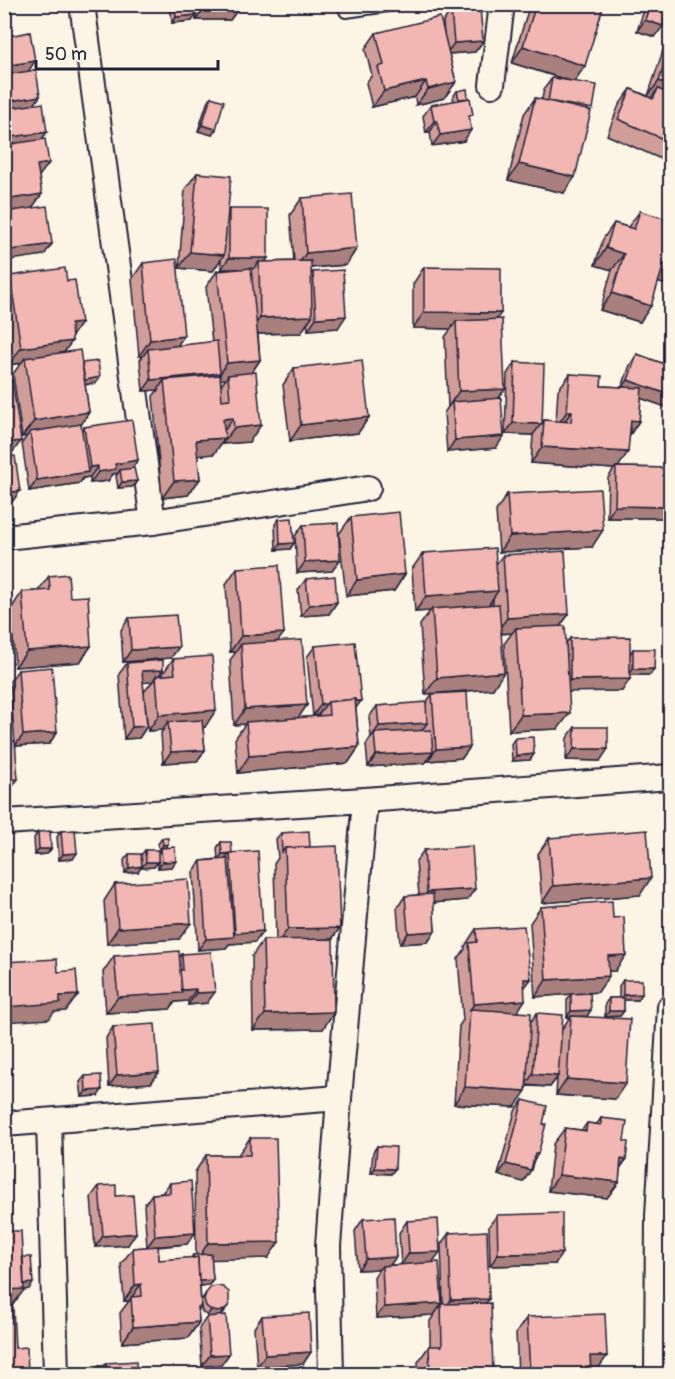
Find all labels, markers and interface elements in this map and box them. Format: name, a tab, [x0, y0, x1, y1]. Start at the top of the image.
scale bar	[36, 33, 218, 71]
text: 50 m	[45, 43, 87, 66]

